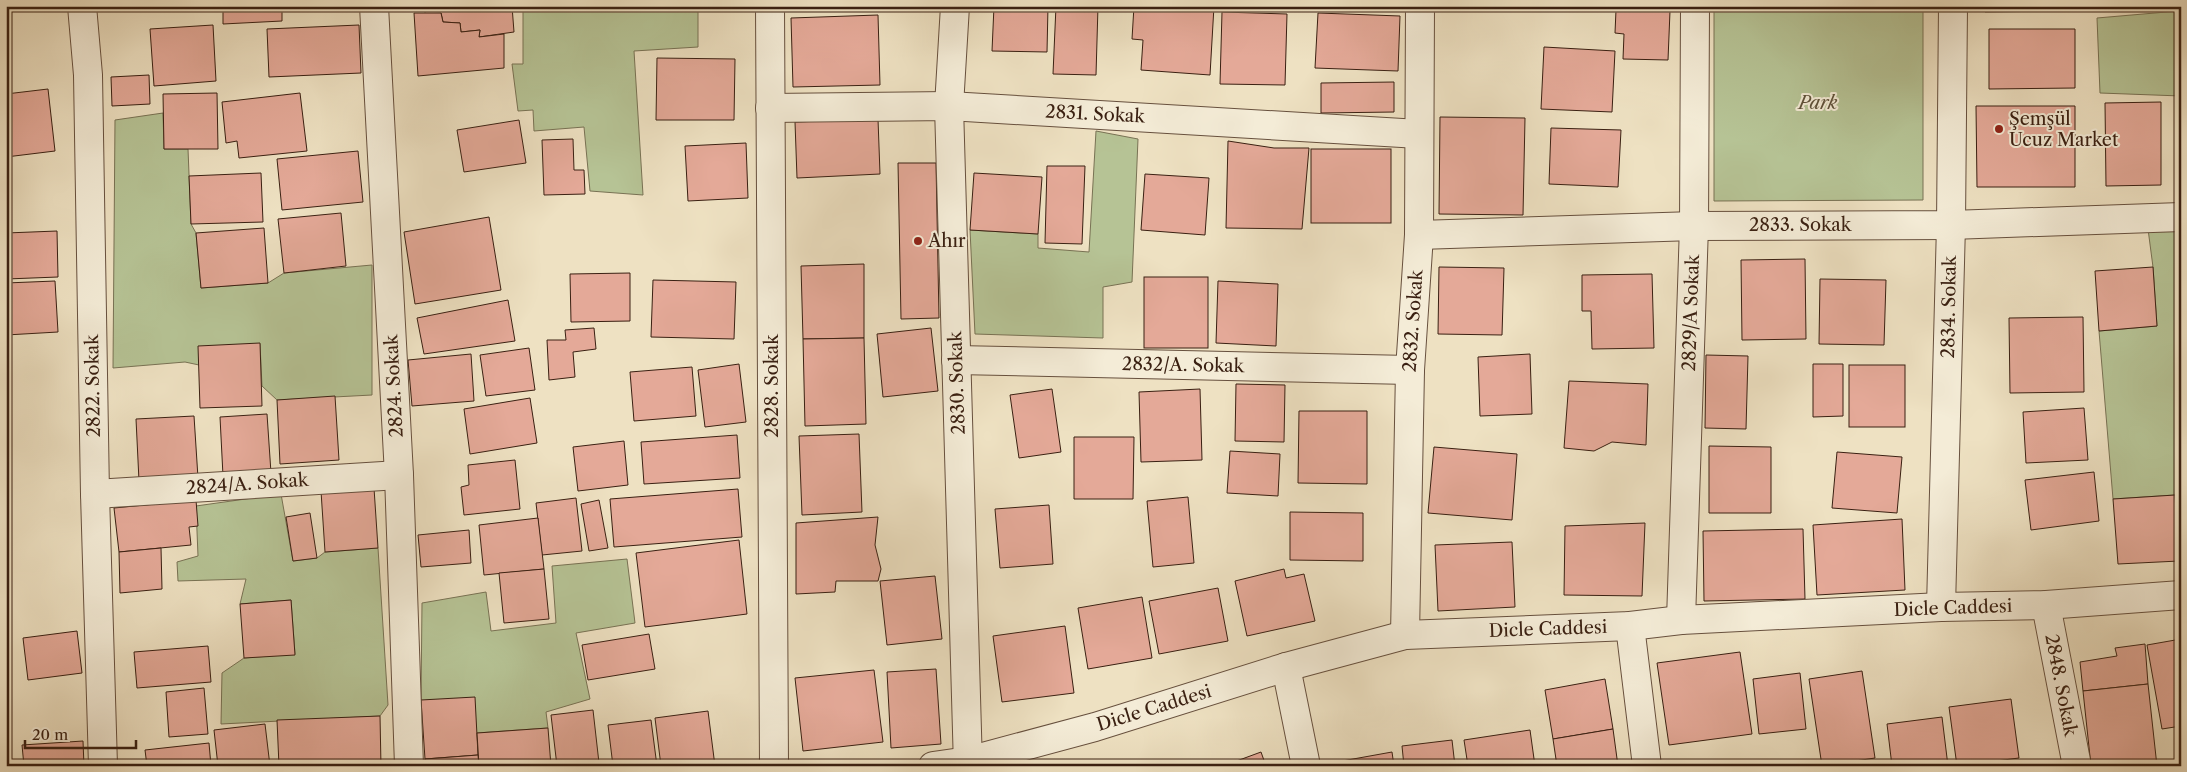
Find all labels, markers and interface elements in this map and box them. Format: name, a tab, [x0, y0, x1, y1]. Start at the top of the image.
park label: Park	[1797, 92, 1838, 114]
street label: 2831. Sokak	[1045, 100, 1147, 128]
place label: Şemşül Ucuz Market	[2009, 108, 2119, 151]
marker: Şemşül Ucuz Market	[1993, 123, 2005, 135]
street label: 2833. Sokak	[1749, 214, 1853, 236]
place label: Ahır	[927, 230, 966, 252]
marker: Ahır	[912, 235, 924, 247]
street label: 2829/A Sokak	[1678, 253, 1704, 372]
street label: 2834. Sokak	[1937, 254, 1961, 358]
street label: 2832. Sokak	[1398, 268, 1428, 373]
street label: 2830. Sokak	[944, 329, 970, 435]
street label: 2824. Sokak	[380, 332, 408, 438]
street label: 2822. Sokak	[81, 333, 105, 438]
street label: 2828. Sokak	[761, 333, 783, 438]
street label: 2832/A. Sokak	[1122, 353, 1246, 377]
street label: 2824/A. Sokak	[185, 469, 311, 499]
street label: Dicle Caddesi	[1893, 595, 2013, 621]
street label: Dicle Caddesi	[1488, 616, 1608, 642]
street label: 2848. Sokak	[2040, 632, 2082, 739]
street label: Dicle Caddesi	[1094, 680, 1214, 736]
scale bar	[25, 717, 136, 749]
text: 20 m	[32, 725, 68, 744]

